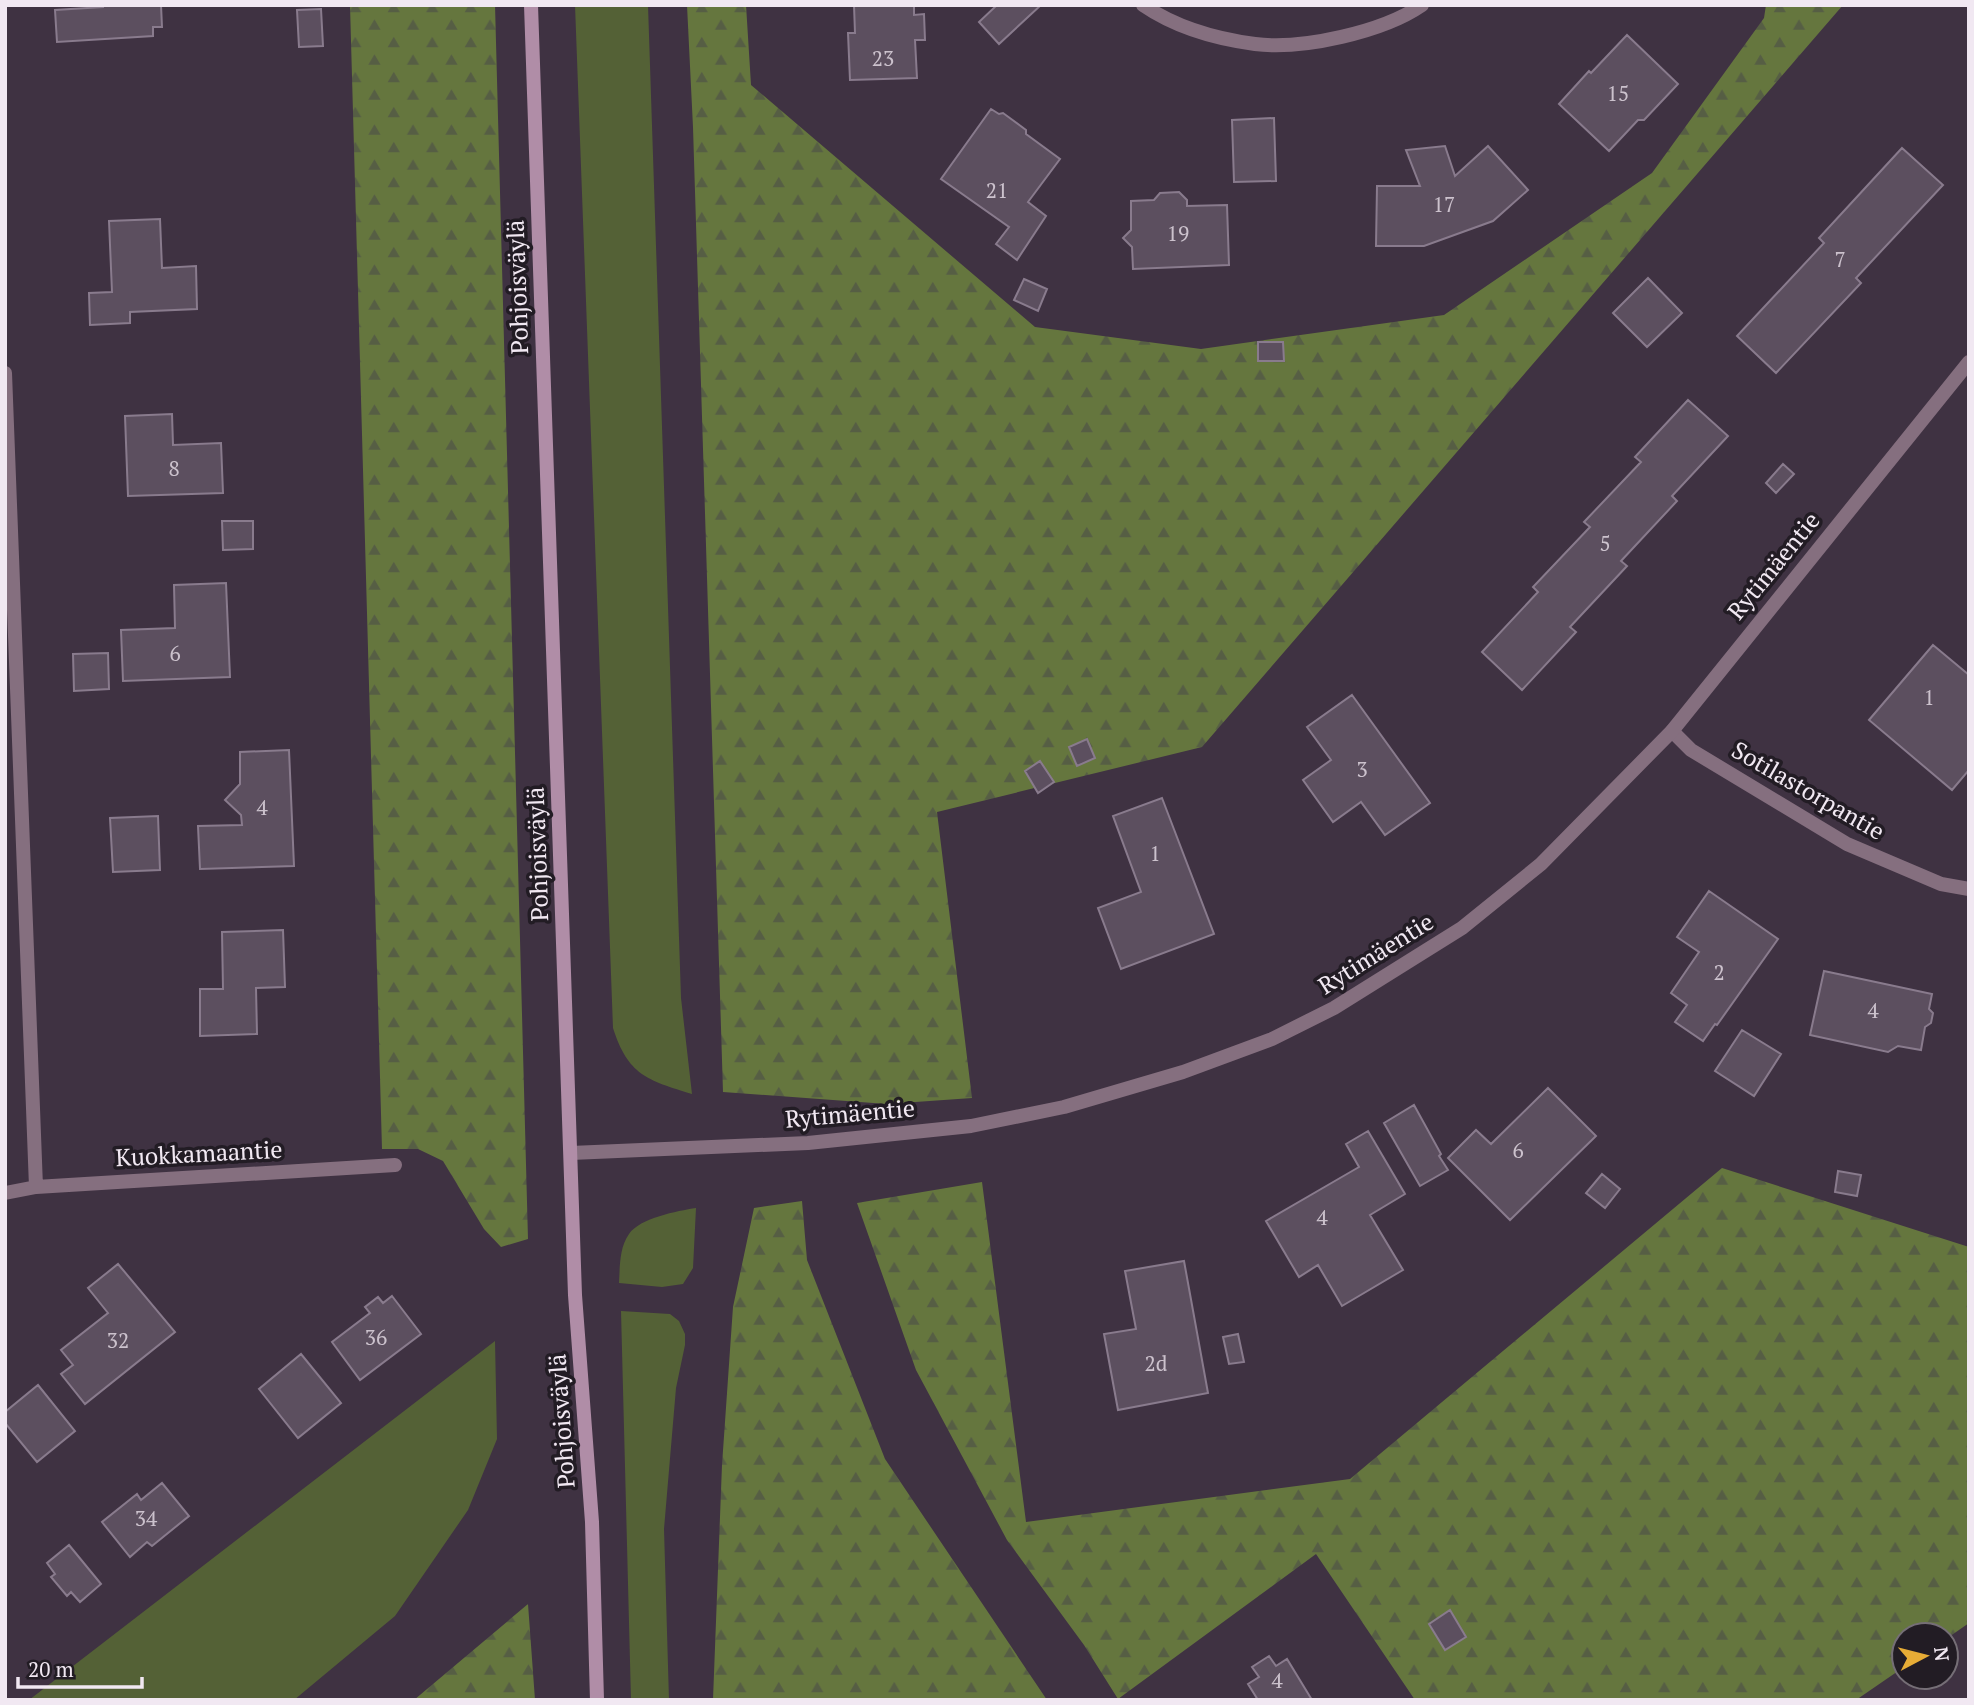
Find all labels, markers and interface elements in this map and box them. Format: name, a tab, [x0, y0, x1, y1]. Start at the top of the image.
house number: 23	[872, 44, 894, 72]
house number: 15	[1607, 79, 1629, 107]
house number: 21	[986, 176, 1008, 204]
house number: 17	[1433, 190, 1455, 218]
street label: Pohjoisväylä	[499, 219, 535, 355]
house number: 19	[1167, 219, 1189, 247]
house number: 7	[1834, 245, 1846, 273]
house number: 8	[168, 454, 180, 482]
street label: Rytimäentie	[1720, 505, 1827, 626]
house number: 5	[1599, 529, 1611, 557]
house number: 6	[169, 639, 181, 667]
house number: 1	[1923, 683, 1935, 711]
street label: Sotilastorpantie	[1726, 733, 1891, 847]
house number: 3	[1356, 755, 1368, 783]
street label: Pohjoisväylä	[519, 786, 555, 922]
house number: 4	[256, 793, 268, 821]
house number: 1	[1149, 839, 1161, 867]
street label: Rytimäentie	[1312, 905, 1439, 1001]
house number: 2	[1713, 958, 1725, 986]
house number: 4	[1867, 996, 1879, 1024]
street label: Rytimäentie	[784, 1091, 916, 1135]
street label: Kuokkamaantie	[115, 1133, 283, 1173]
house number: 6	[1512, 1136, 1524, 1164]
house number: 4	[1316, 1203, 1328, 1231]
house number: 36	[365, 1323, 387, 1351]
house number: 32	[107, 1326, 129, 1354]
house number: 2d	[1145, 1349, 1168, 1377]
street label: Pohjoisväylä	[540, 1353, 582, 1489]
house number: 34	[135, 1504, 158, 1532]
north arrow	[1890, 1621, 1960, 1691]
text: N	[1929, 1645, 1956, 1663]
scale bar	[18, 1646, 142, 1690]
text: 20 m	[28, 1655, 74, 1683]
house number: 4	[1271, 1666, 1283, 1694]

